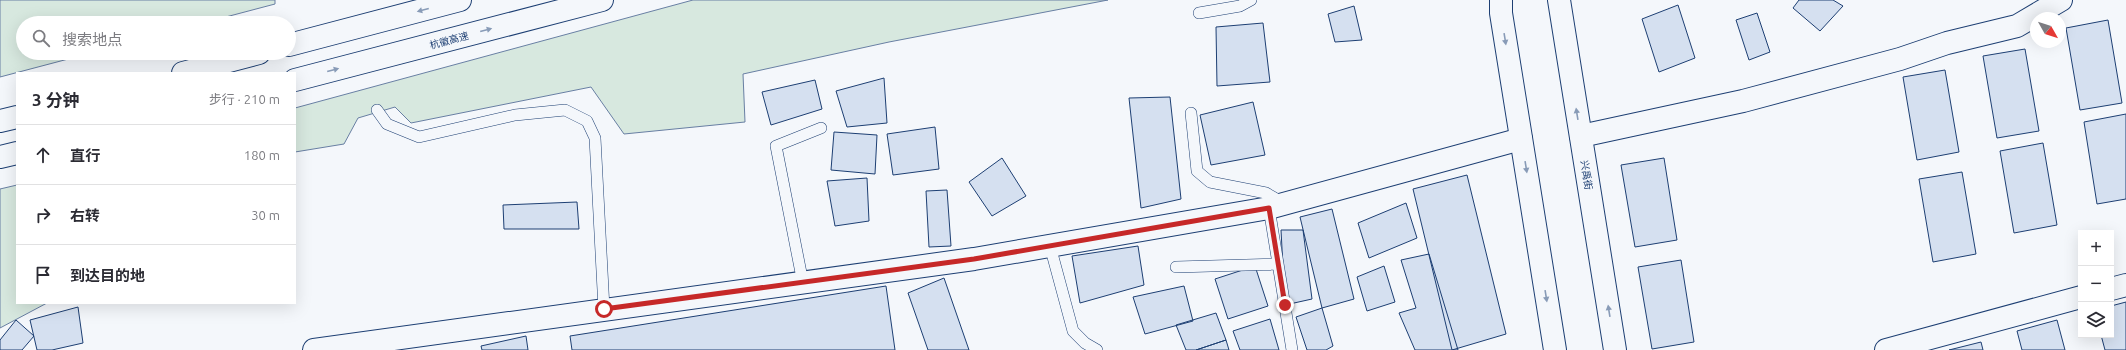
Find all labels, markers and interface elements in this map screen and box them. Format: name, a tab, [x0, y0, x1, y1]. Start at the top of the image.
one-way arrow	[416, 7, 428, 13]
north arrow	[2030, 12, 2066, 48]
search box	[16, 16, 296, 60]
icon: search	[30, 27, 52, 49]
one-way arrow	[479, 27, 492, 33]
street label: 杭徽高速	[428, 30, 470, 51]
text: 搜索地点	[62, 31, 122, 48]
one-way arrow	[1503, 33, 1509, 45]
one-way arrow	[327, 67, 339, 73]
text: 3 分钟	[32, 90, 80, 109]
text: 步行 · 210 m	[209, 92, 280, 106]
one-way arrow	[1574, 108, 1580, 120]
icon: ahead	[32, 144, 54, 166]
text: 直行	[70, 147, 100, 164]
text: 180 m	[244, 148, 280, 162]
street label: 兴禹街	[1579, 159, 1594, 191]
one-way arrow	[1523, 161, 1529, 173]
icon: right	[32, 204, 54, 226]
text: 右转	[70, 207, 100, 224]
text: 30 m	[251, 208, 280, 222]
map controls	[2078, 230, 2114, 338]
button: +	[2078, 230, 2114, 266]
icon: arrive	[32, 264, 54, 286]
button: −	[2078, 266, 2114, 302]
text: 到达目的地	[70, 267, 145, 284]
one-way arrow	[1543, 289, 1549, 302]
route end	[1276, 296, 1294, 314]
route start	[595, 300, 613, 318]
button: layers	[2078, 302, 2114, 338]
one-way arrow	[1606, 305, 1612, 318]

